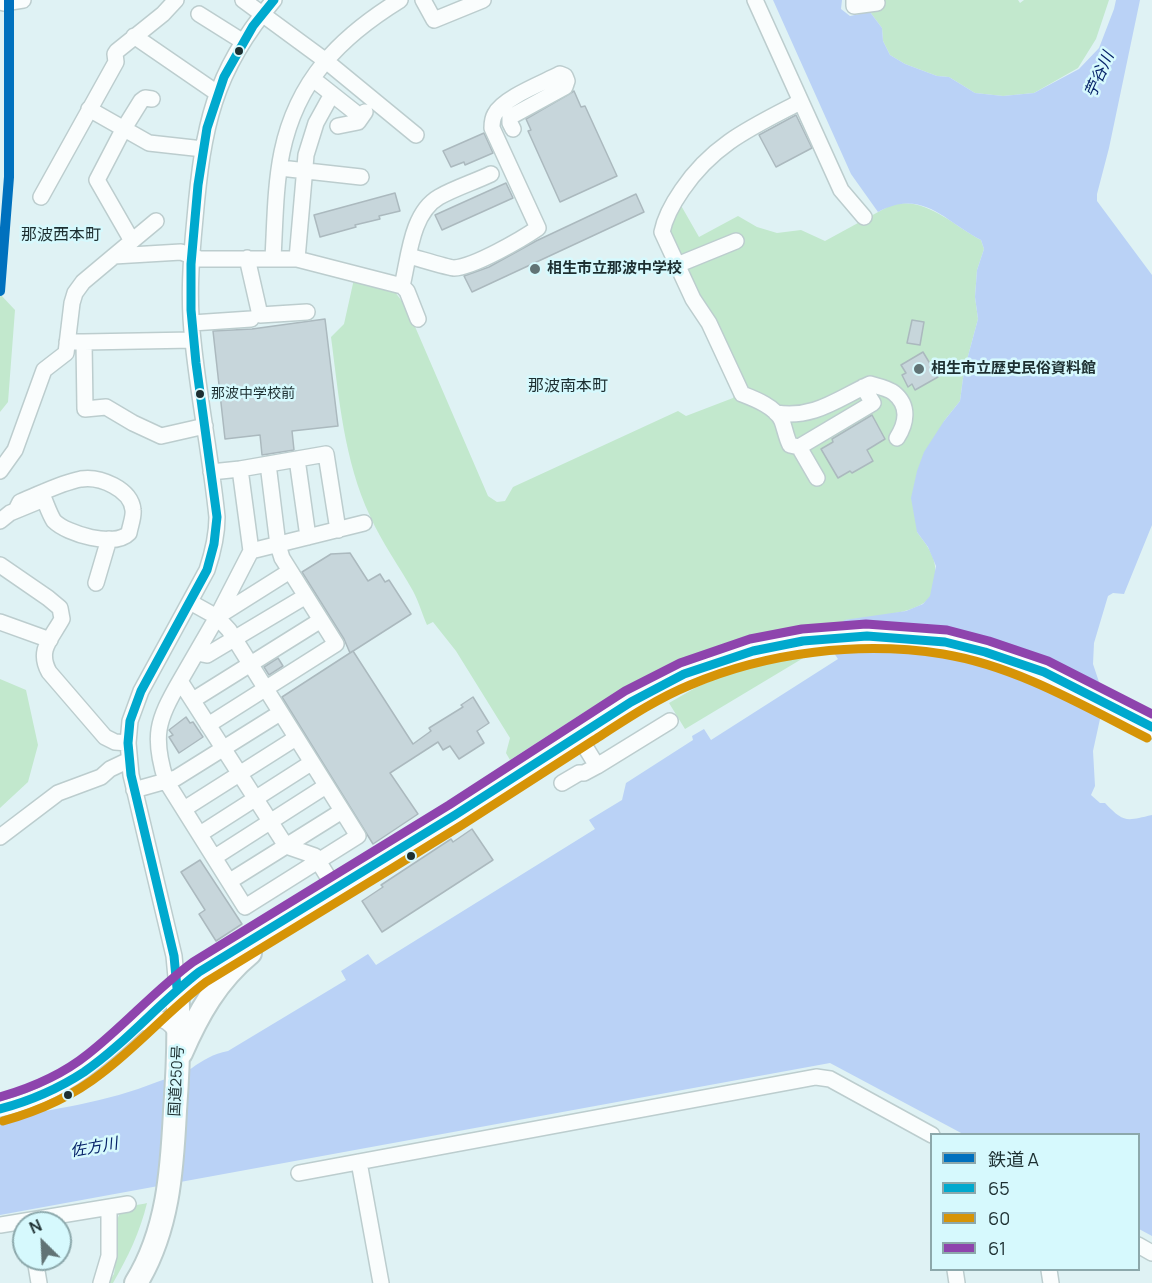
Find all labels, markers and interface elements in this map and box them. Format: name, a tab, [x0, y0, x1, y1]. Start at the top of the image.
unlabelled marker	[233, 45, 245, 57]
water label: 苧谷川	[1081, 49, 1119, 101]
district label: 那波西本町	[21, 226, 101, 246]
place label: 相生市立那波中学校	[547, 260, 682, 278]
marker: 相生市立那波中学校	[528, 262, 542, 276]
place label: 相生市立歴史民俗資料館	[931, 360, 1096, 378]
marker: 相生市立歴史民俗資料館	[912, 362, 926, 376]
district label: 那波南本町	[528, 377, 608, 397]
place label: 那波中学校前	[211, 386, 295, 402]
marker: 那波中学校前	[194, 388, 206, 400]
unlabelled marker	[405, 850, 417, 862]
street label: 国道250号	[166, 1045, 188, 1117]
unlabelled marker	[62, 1089, 74, 1101]
legend	[930, 1133, 1140, 1271]
water label: 佐方川	[69, 1134, 119, 1162]
text: 鉄道 A	[988, 1147, 1039, 1171]
text: 65	[988, 1176, 1010, 1200]
text: 60	[988, 1206, 1010, 1230]
north arrow	[12, 1211, 72, 1271]
text: N	[26, 1214, 45, 1239]
text: 61	[988, 1236, 1006, 1260]

